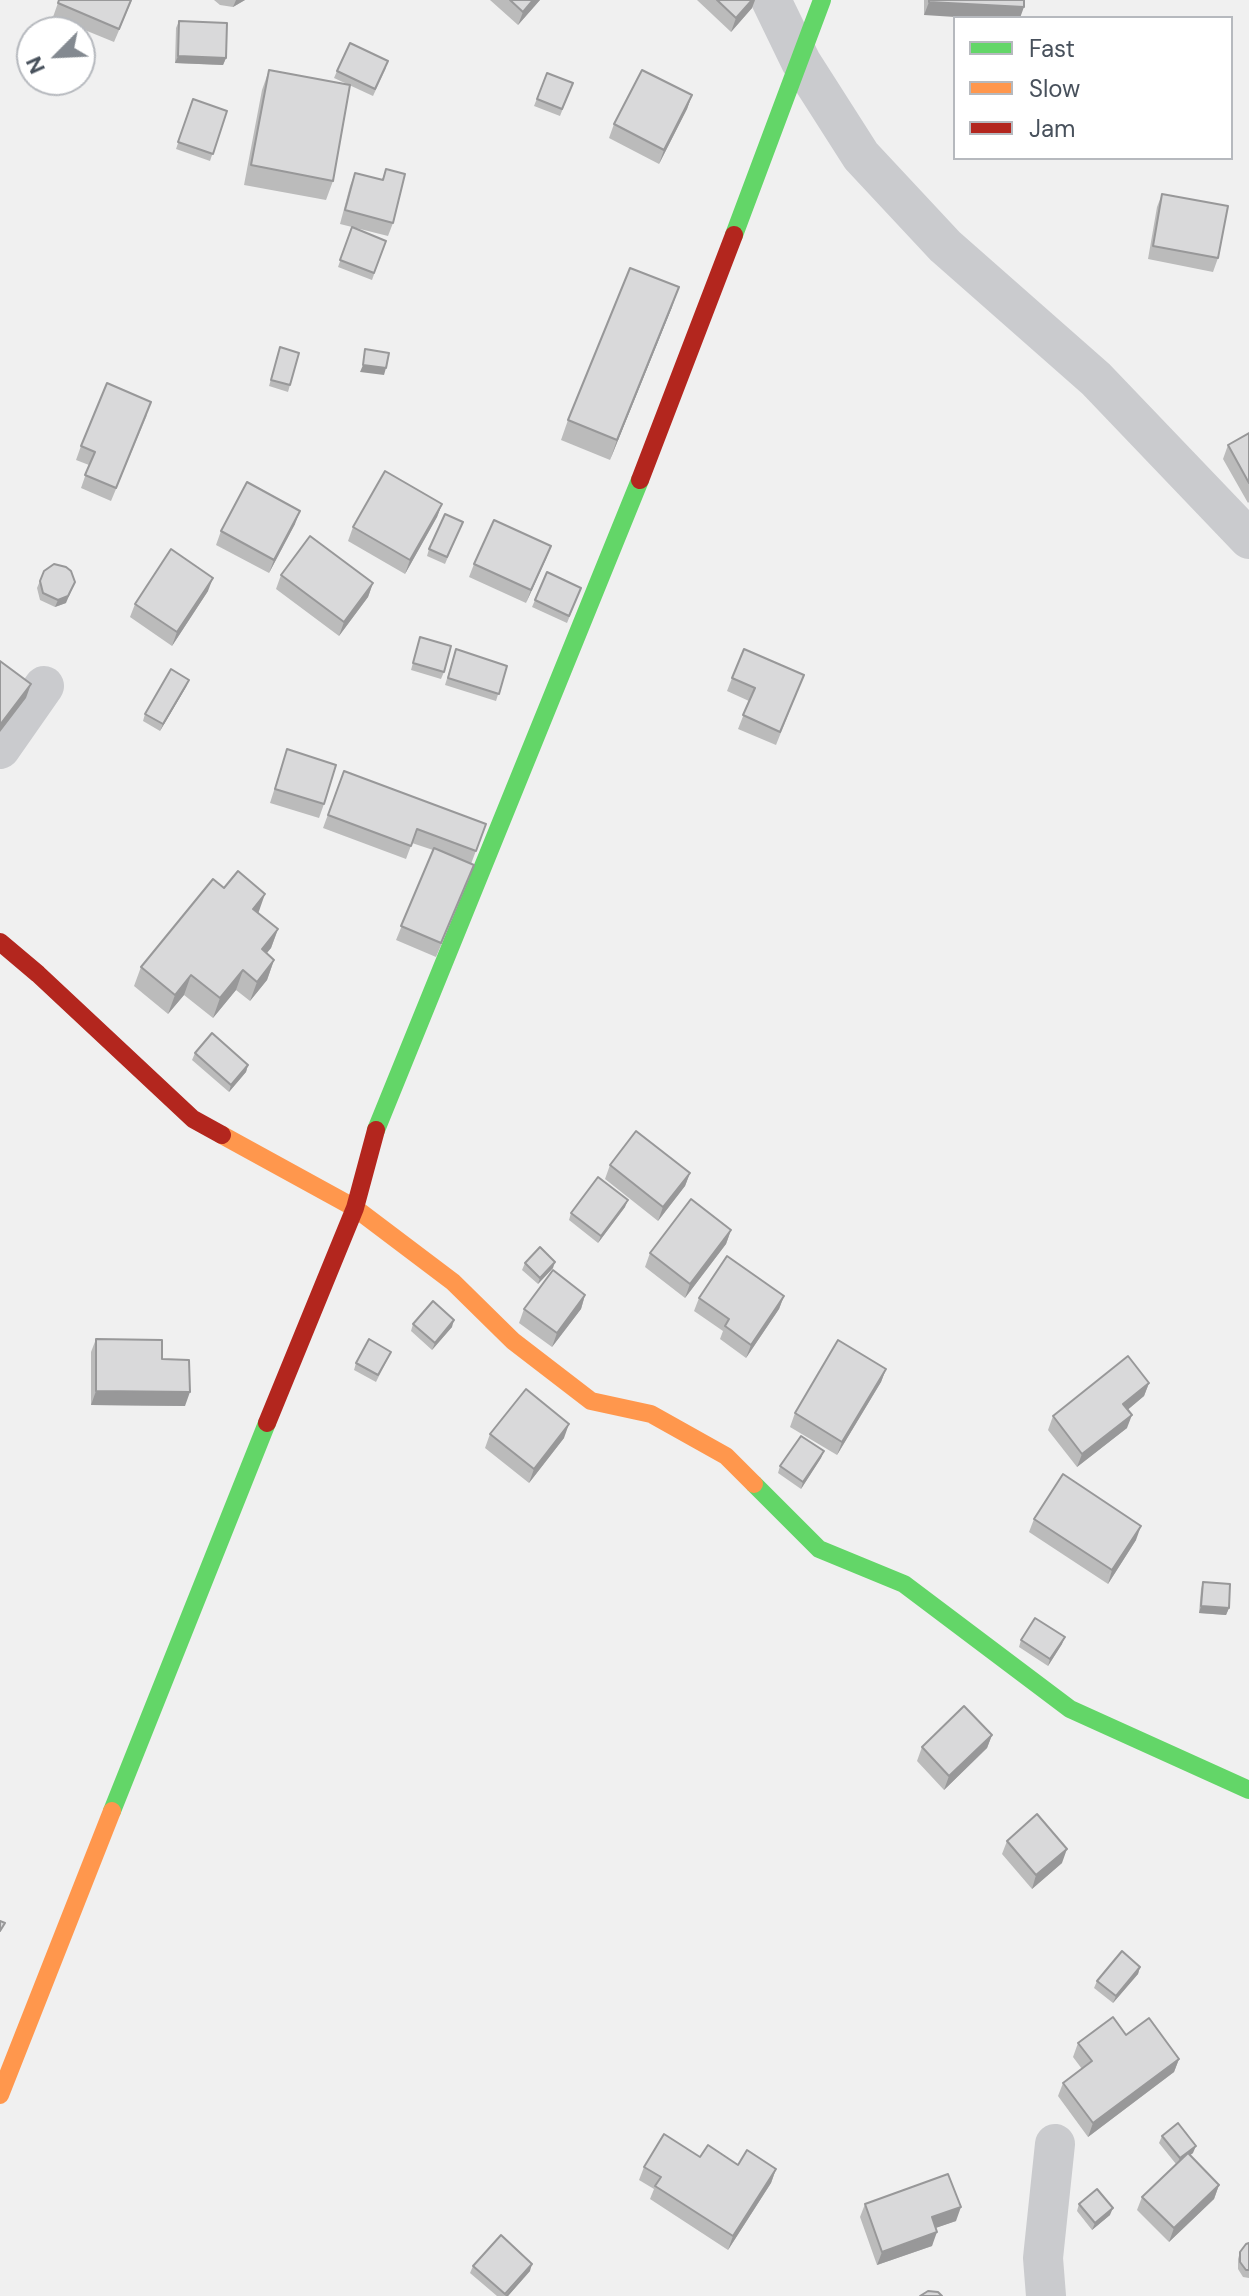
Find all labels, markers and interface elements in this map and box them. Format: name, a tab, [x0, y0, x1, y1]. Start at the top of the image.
north arrow	[16, 16, 96, 96]
legend	[953, 16, 1233, 160]
text: Fast	[1029, 33, 1075, 64]
text: N	[19, 52, 52, 78]
text: Slow	[1029, 73, 1080, 104]
text: Jam	[1029, 113, 1075, 144]

